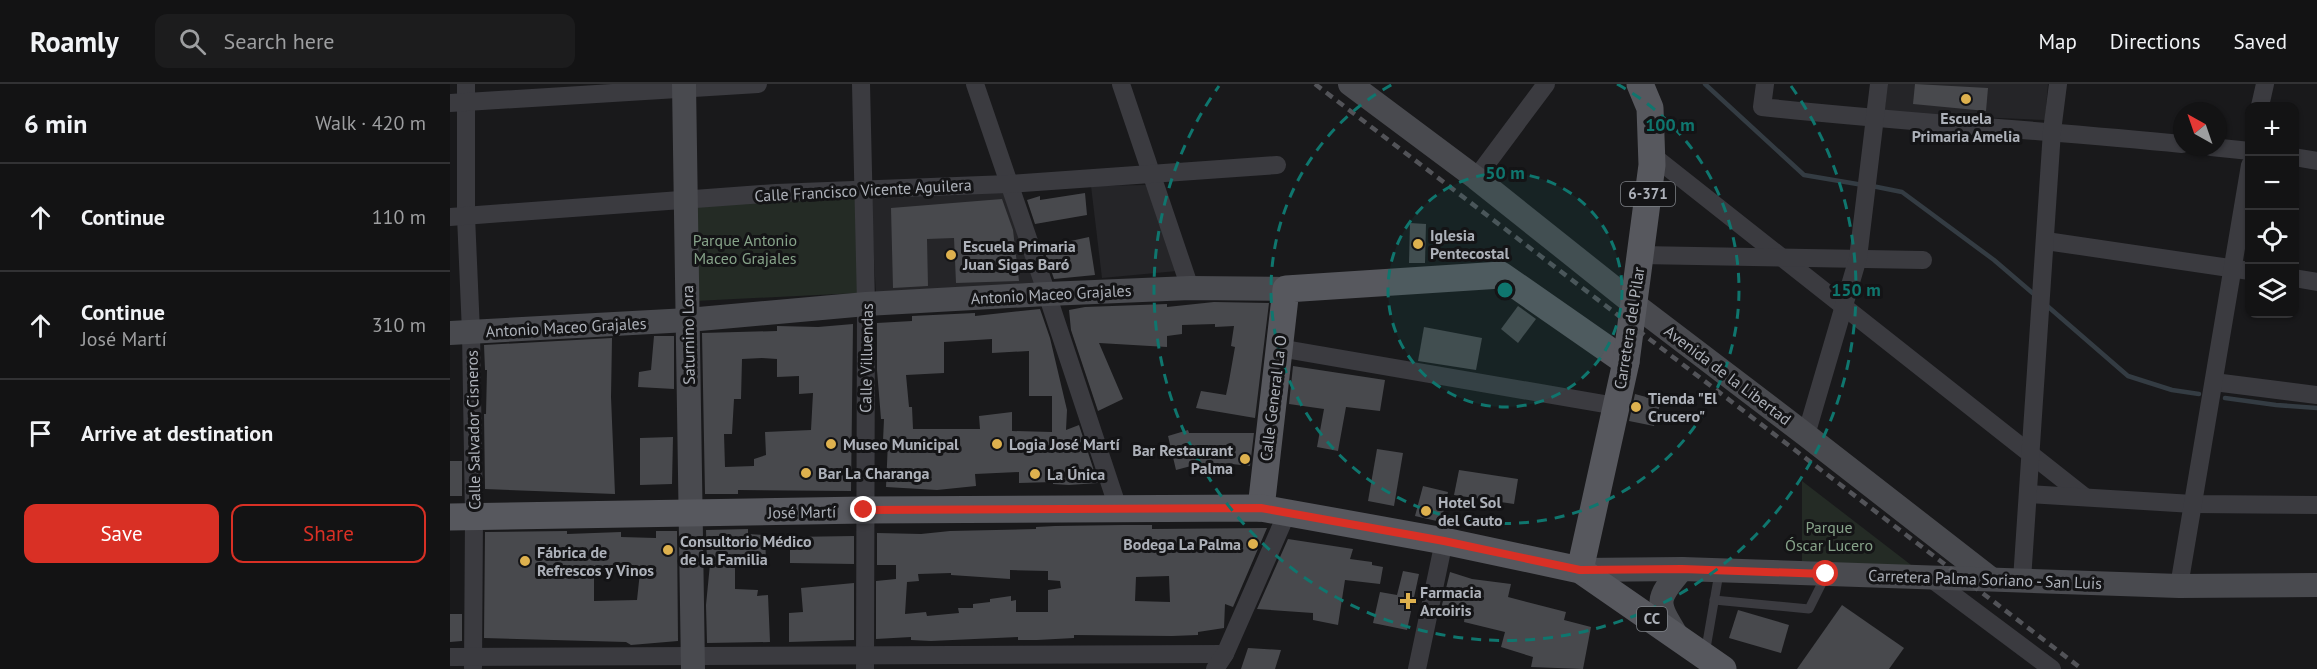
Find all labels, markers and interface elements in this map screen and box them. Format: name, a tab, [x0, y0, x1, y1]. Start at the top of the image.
search box	[155, 14, 575, 68]
text: Roamly	[30, 23, 119, 60]
icon: search	[176, 25, 209, 58]
text: Search here	[224, 27, 335, 55]
text: Map	[2038, 28, 2077, 55]
text: Directions	[2110, 28, 2201, 55]
text: Saved	[2234, 28, 2287, 55]
marker: Escuela Primaria Amelia	[1959, 92, 1973, 106]
north arrow	[2173, 102, 2227, 156]
map controls	[2245, 102, 2299, 318]
button: +	[2245, 102, 2299, 156]
text: 6 min	[24, 107, 87, 140]
place label: Escuela Primaria Amelia	[1912, 108, 2020, 146]
text: Walk · 420 m	[315, 110, 426, 136]
text: 100 m	[1645, 113, 1695, 136]
button: −	[2245, 156, 2299, 210]
text: 50 m	[1485, 161, 1525, 184]
street label: Calle Francisco Vicente Aguilera	[754, 174, 972, 206]
road number: 6-371	[1621, 182, 1675, 206]
icon: ahead	[24, 201, 57, 234]
text: Continue	[81, 203, 165, 231]
text: 110 m	[372, 204, 426, 230]
button: locate	[2245, 210, 2299, 264]
place label: Iglesia Pentecostal	[1430, 225, 1509, 263]
park label: Parque Antonio Maceo Grajales	[693, 230, 797, 268]
place label: Escuela Primaria Juan Sigas Baró	[962, 236, 1076, 274]
marker: Iglesia Pentecostal	[1411, 237, 1425, 251]
marker: Escuela Primaria Juan Sigas Baró	[944, 248, 958, 262]
button: layers	[2245, 264, 2299, 318]
street label: Carretera del Pilar	[1609, 265, 1649, 391]
text: 150 m	[1831, 278, 1881, 301]
street label: Antonio Maceo Grajales	[970, 280, 1132, 308]
centre of rings	[1495, 280, 1515, 300]
street label: Saturnino Lora	[677, 285, 699, 385]
text: Continue	[81, 298, 165, 326]
street label: Calle Villuendas	[855, 303, 877, 413]
icon: ahead	[24, 309, 57, 342]
text: 310 m	[372, 312, 426, 338]
street label: Antonio Maceo Grajales	[485, 313, 647, 341]
street label: Avenida de la Libertad	[1661, 321, 1795, 429]
text: José Martí	[81, 326, 167, 352]
street label: Calle General La O	[1255, 334, 1291, 462]
street label: Calle Salvador Cisneros	[462, 350, 484, 510]
place label: Tienda "El Crucero"	[1648, 388, 1717, 426]
marker: Tienda "El Crucero"	[1629, 400, 1643, 414]
icon: arrive	[24, 417, 57, 450]
text: Arrive at destination	[81, 419, 273, 447]
place label: Museo Municipal	[843, 434, 959, 454]
place label: Logia José Martí	[1009, 434, 1120, 454]
marker: Museo Municipal	[824, 437, 838, 451]
marker: Logia José Martí	[990, 437, 1004, 451]
place label: Bar Restaurant Palma	[1132, 440, 1233, 478]
marker: Bar Restaurant Palma	[1238, 452, 1252, 466]
place label: Bar La Charanga	[818, 463, 930, 483]
place label: La Única	[1047, 464, 1105, 484]
marker: Bar La Charanga	[799, 466, 813, 480]
marker: La Única	[1028, 467, 1042, 481]
place label: Hotel Sol del Cauto	[1438, 492, 1503, 530]
route end	[850, 496, 876, 522]
street label: José Martí	[767, 501, 836, 523]
button: Save	[24, 504, 219, 563]
button: Share	[231, 504, 426, 563]
marker: Hotel Sol del Cauto	[1419, 504, 1433, 518]
park label: Parque Óscar Lucero	[1785, 517, 1873, 555]
place label: Consultorio Médico de la Familia	[680, 531, 812, 569]
place label: Bodega La Palma	[1123, 534, 1241, 554]
marker: Bodega La Palma	[1246, 537, 1260, 551]
place label: Fábrica de Refrescos y Vinos	[537, 542, 654, 580]
marker: Consultorio Médico de la Familia	[661, 543, 675, 557]
marker: Fábrica de Refrescos y Vinos	[518, 554, 532, 568]
route start	[1812, 560, 1838, 586]
street label: Carretera Palma Soriano - San Luis	[1868, 565, 2102, 593]
place label: Farmacia Arcoiris	[1420, 582, 1482, 620]
marker: Farmacia Arcoiris	[1401, 594, 1415, 608]
road number: CC	[1637, 607, 1667, 631]

